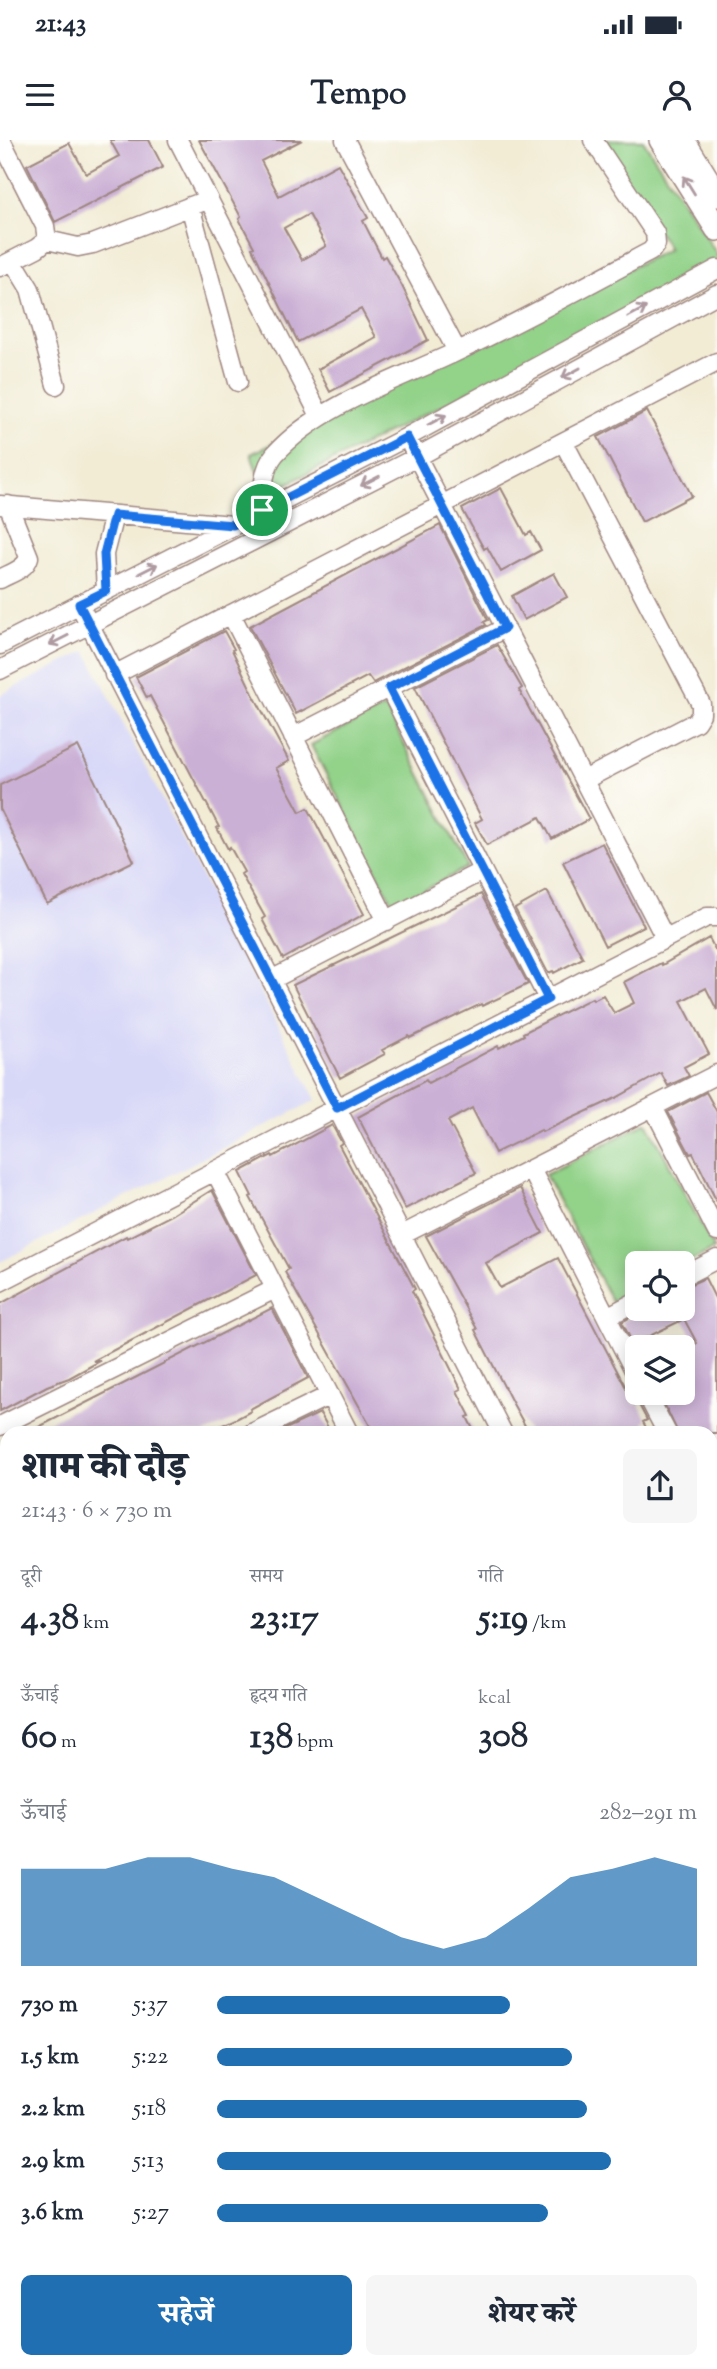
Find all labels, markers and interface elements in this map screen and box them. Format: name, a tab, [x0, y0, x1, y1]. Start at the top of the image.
text: 21:43	[35, 6, 86, 43]
text: Tempo	[310, 72, 407, 118]
icon: menu	[21, 76, 59, 114]
icon: person	[658, 76, 696, 114]
one-way arrow	[681, 175, 695, 195]
one-way arrow	[627, 305, 647, 319]
one-way arrow	[561, 367, 582, 380]
one-way arrow	[427, 413, 447, 427]
one-way arrow	[360, 474, 381, 488]
pin	[232, 480, 292, 540]
icon: arrive	[243, 491, 281, 529]
one-way arrow	[137, 562, 158, 576]
one-way arrow	[49, 633, 70, 647]
map controls	[625, 1251, 695, 1405]
button: locate	[625, 1251, 695, 1321]
button: layers	[625, 1335, 695, 1405]
text: शाम की दौड़	[21, 1442, 187, 1496]
button: share	[623, 1449, 697, 1523]
text: 21:43 · 6 × 730 m	[21, 1495, 172, 1528]
text: दूरी	[21, 1564, 42, 1591]
text: समय	[250, 1564, 283, 1591]
text: गति	[478, 1564, 503, 1591]
text: 4.38	[21, 1594, 79, 1645]
text: 23:17	[250, 1594, 319, 1645]
text: 5:19	[478, 1594, 528, 1645]
text: km	[79, 1610, 109, 1637]
text: /km	[528, 1610, 566, 1637]
text: ऊँचाई	[21, 1683, 58, 1710]
text: हृदय गति	[250, 1683, 307, 1710]
text: kcal	[478, 1685, 511, 1712]
text: 308	[478, 1712, 528, 1763]
text: 60	[21, 1713, 57, 1764]
text: 138	[250, 1713, 293, 1764]
text: m	[57, 1729, 77, 1756]
text: bpm	[293, 1729, 334, 1756]
text: ऊँचाई	[21, 1797, 66, 1830]
text: 282–291 m	[599, 1797, 697, 1830]
text: 730 m	[21, 1989, 78, 2022]
text: 5:37	[133, 1989, 168, 2022]
text: 1.5 km	[21, 2041, 79, 2074]
text: 5:22	[133, 2041, 168, 2074]
text: 2.2 km	[21, 2093, 85, 2126]
text: 5:18	[133, 2093, 166, 2126]
text: 2.9 km	[21, 2145, 85, 2178]
text: 5:13	[133, 2145, 164, 2178]
text: 3.6 km	[21, 2197, 84, 2230]
text: 5:27	[133, 2197, 169, 2230]
button: सहेजें	[21, 2275, 352, 2355]
button: शेयर करें	[366, 2275, 697, 2355]

